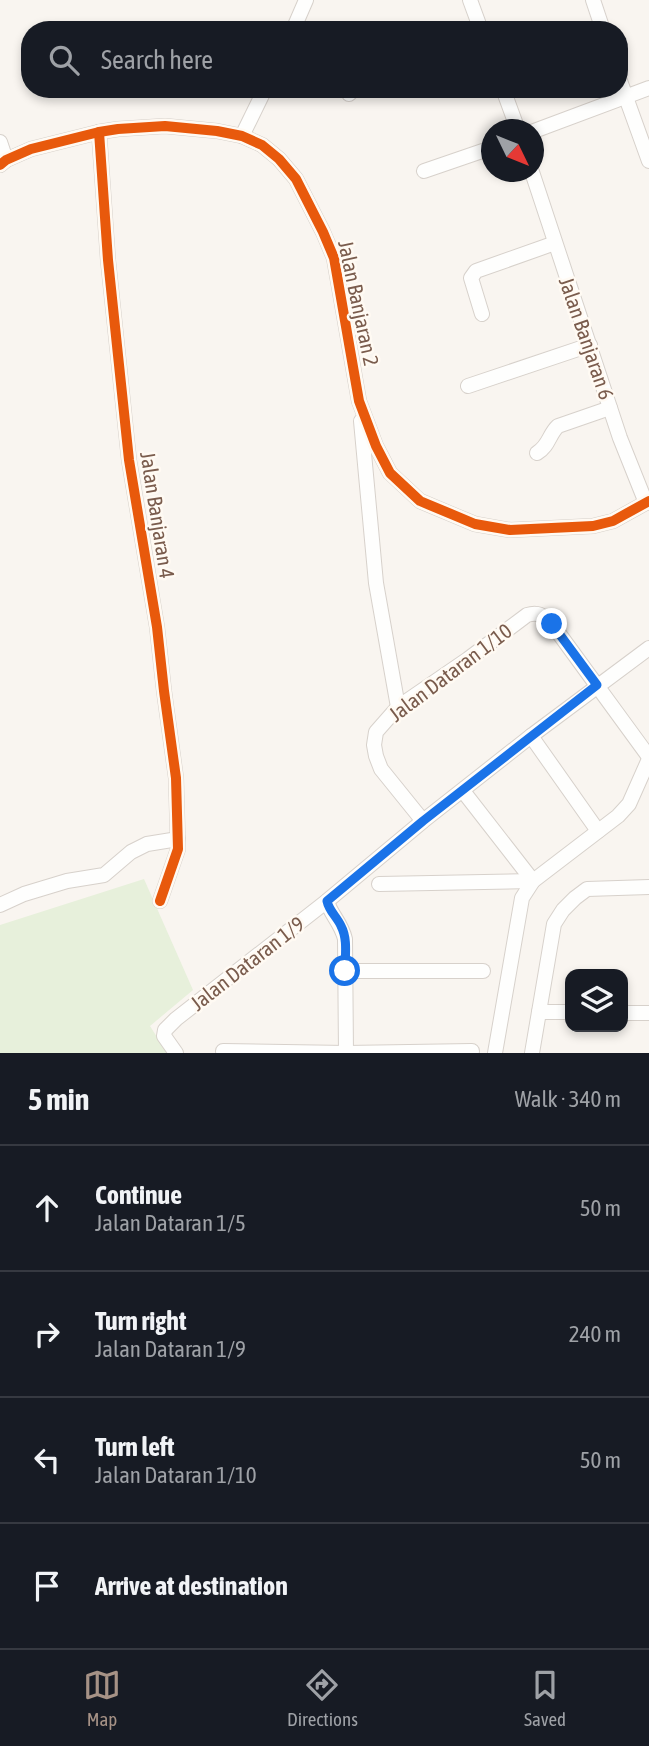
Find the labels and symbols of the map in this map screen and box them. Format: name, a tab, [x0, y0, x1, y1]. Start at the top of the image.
north arrow	[481, 119, 544, 182]
street label: Jalan Banjaran 2	[334, 238, 384, 368]
street label: Jalan Banjaran 6	[555, 274, 619, 402]
street label: Jalan Banjaran 4	[136, 450, 180, 580]
route end	[536, 608, 567, 639]
street label: Jalan Dataran 1/10	[384, 618, 516, 726]
street label: Jalan Dataran 1/9	[185, 911, 309, 1015]
route start	[329, 955, 360, 986]

